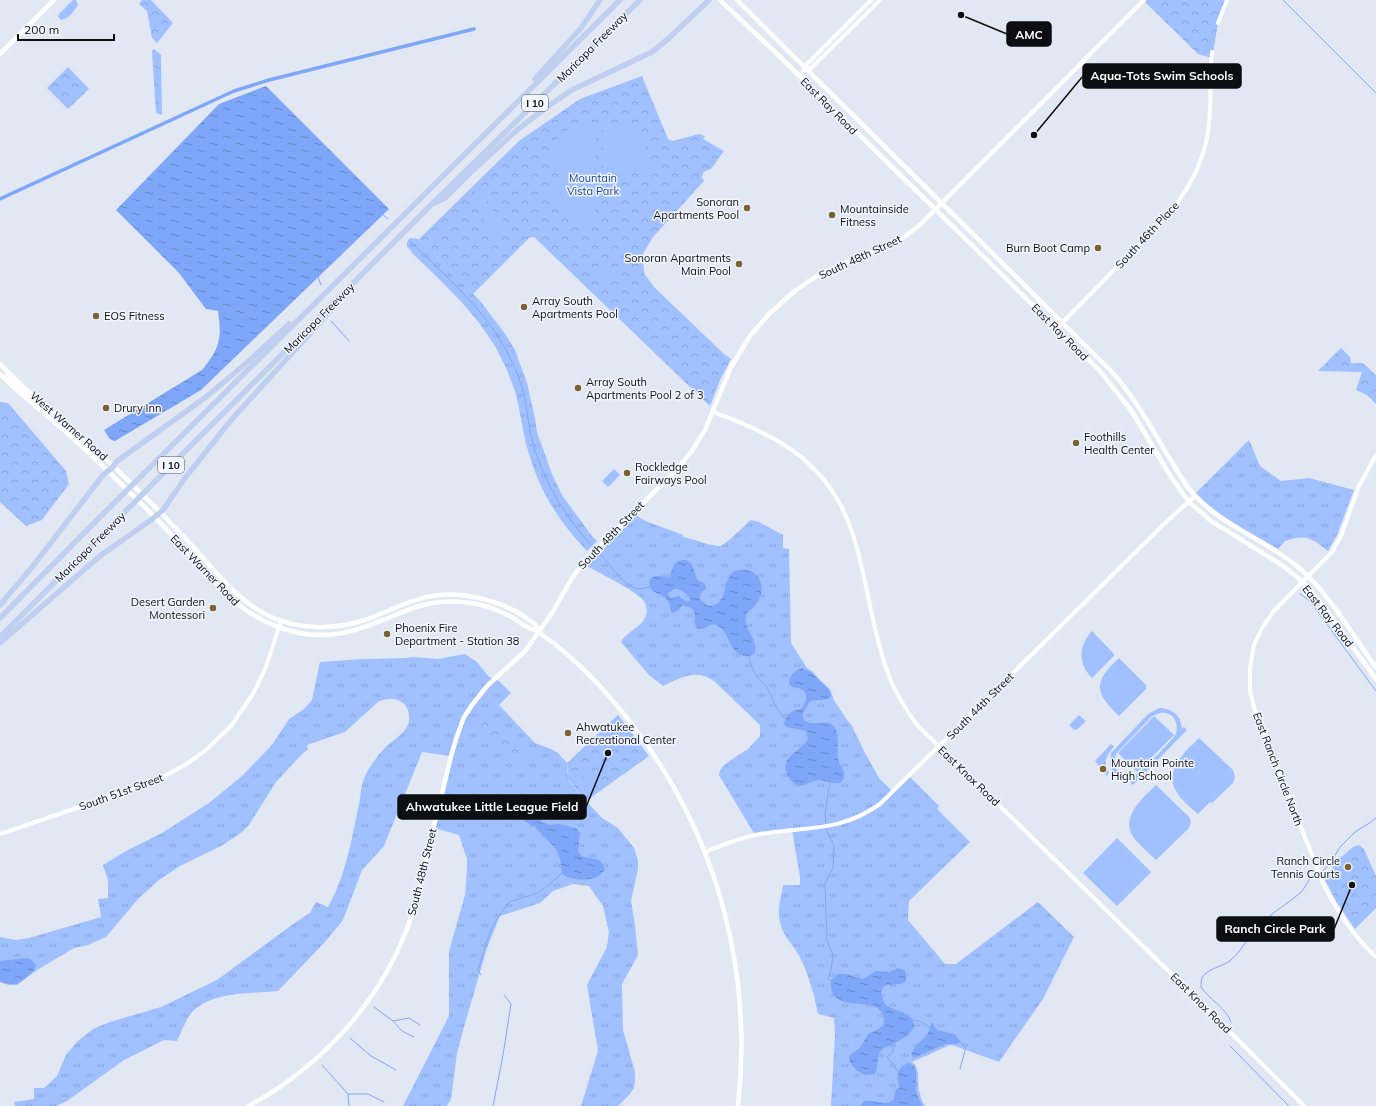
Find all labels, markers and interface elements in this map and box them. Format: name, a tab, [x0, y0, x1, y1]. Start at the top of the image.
street label: Maricopa Freeway	[554, 9, 630, 85]
scale bar	[18, 16, 114, 42]
text: 200 m	[24, 22, 59, 37]
callout: AMC	[1007, 22, 1051, 46]
text: AMC	[1015, 27, 1043, 42]
callout: Aqua-Tots Swim Schools	[1083, 64, 1241, 88]
text: Aqua-Tots Swim Schools	[1091, 68, 1233, 83]
street label: East Ray Road	[798, 75, 860, 137]
road number: I 10	[522, 95, 548, 111]
park label: Mountain Vista Park	[567, 171, 619, 198]
place label: Sonoran Apartments Pool	[653, 195, 739, 222]
street label: South 46th Place	[1112, 199, 1182, 271]
place label: Mountainside Fitness	[840, 202, 909, 229]
marker: Sonoran Apartments Pool	[742, 203, 752, 213]
marker: Mountainside Fitness	[827, 210, 837, 220]
street label: South 48th Street	[817, 232, 904, 282]
place label: Burn Boot Camp	[1006, 241, 1090, 255]
marker: Burn Boot Camp	[1093, 243, 1103, 253]
place label: Sonoran Apartments Main Pool	[624, 251, 731, 278]
marker: Sonoran Apartments Main Pool	[734, 259, 744, 269]
street label: Maricopa Freeway	[281, 280, 357, 356]
place label: Array South Apartments Pool	[532, 294, 618, 321]
street label: East Ray Road	[1029, 301, 1091, 363]
marker: Array South Apartments Pool	[519, 302, 529, 312]
place label: EOS Fitness	[104, 309, 165, 323]
marker: EOS Fitness	[91, 311, 101, 321]
place label: Array South Apartments Pool 2 of 3	[586, 375, 704, 402]
marker: Array South Apartments Pool 2 of 3	[573, 383, 583, 393]
street label: West Warner Road	[27, 389, 111, 463]
place label: Drury Inn	[114, 401, 161, 415]
marker: Drury Inn	[101, 403, 111, 413]
place label: Foothills Health Center	[1084, 430, 1154, 457]
marker: Foothills Health Center	[1071, 438, 1081, 448]
road number: I 10	[158, 457, 184, 473]
place label: Rockledge Fairways Pool	[635, 460, 707, 487]
marker: Rockledge Fairways Pool	[622, 468, 632, 478]
street label: South 48th Street	[575, 498, 647, 572]
street label: Maricopa Freeway	[52, 509, 128, 585]
street label: East Warner Road	[167, 531, 243, 609]
street label: East Ray Road	[1299, 582, 1357, 650]
place label: Desert Garden Montessori	[131, 595, 205, 622]
marker: Desert Garden Montessori	[208, 603, 218, 613]
place label: Phoenix Fire Department - Station 38	[395, 621, 520, 648]
marker: Phoenix Fire Department - Station 38	[382, 629, 392, 639]
street label: South 44th Street	[943, 669, 1017, 743]
street label: East Ranch Circle North	[1250, 710, 1306, 828]
place label: Ahwatukee Recreational Center	[576, 720, 676, 747]
marker: Ahwatukee Recreational Center	[563, 728, 573, 738]
street label: East Knox Road	[935, 743, 1003, 809]
place label: Mountain Pointe High School	[1111, 756, 1194, 783]
marker: Mountain Pointe High School	[1098, 764, 1108, 774]
street label: South 51st Street	[77, 770, 165, 814]
callout: Ahwatukee Little League Field	[398, 795, 586, 819]
text: Ahwatukee Little League Field	[406, 799, 578, 814]
street label: South 48th Street	[404, 827, 440, 917]
place label: Ranch Circle Tennis Courts	[1271, 854, 1340, 881]
marker: Ranch Circle Tennis Courts	[1343, 862, 1353, 872]
callout: Ranch Circle Park	[1217, 917, 1334, 941]
text: Ranch Circle Park	[1224, 921, 1326, 936]
street label: East Knox Road	[1168, 970, 1234, 1036]

